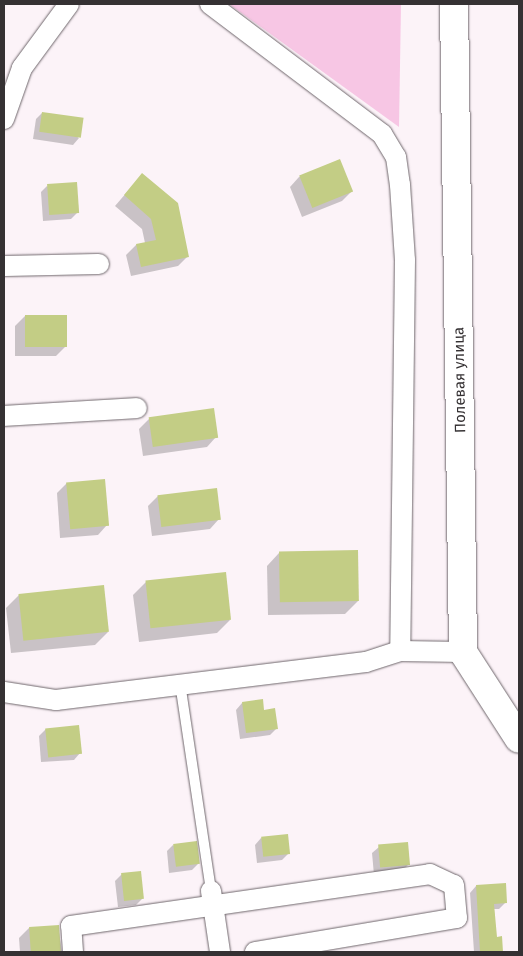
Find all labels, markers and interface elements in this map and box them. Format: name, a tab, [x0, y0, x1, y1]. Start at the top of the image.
street label: Полевая улица	[450, 327, 470, 433]

